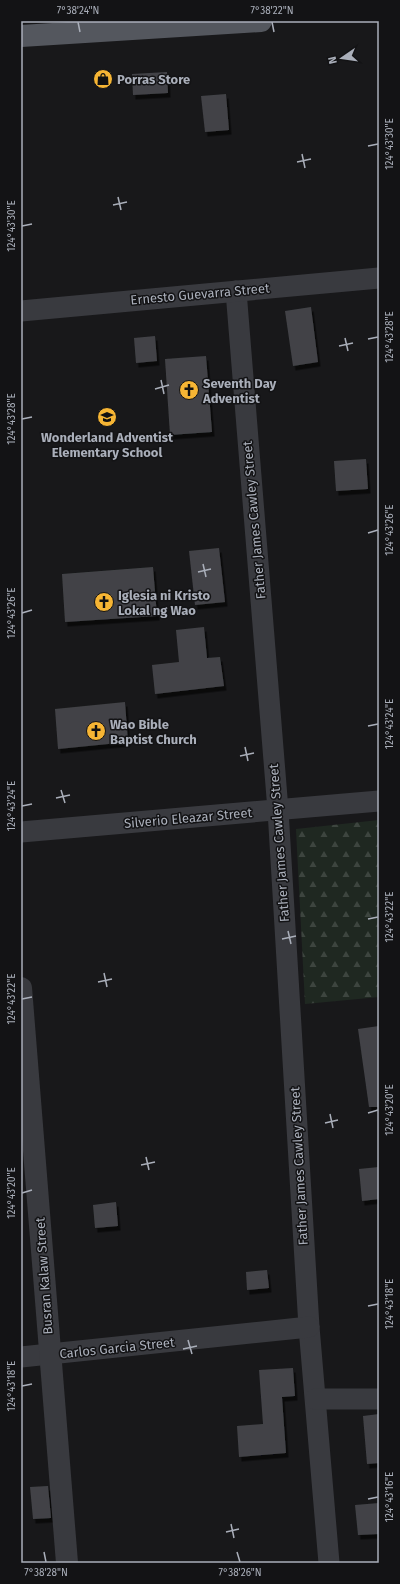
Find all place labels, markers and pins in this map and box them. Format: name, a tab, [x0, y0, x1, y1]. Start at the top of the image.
shop icon: Porras Store	[92, 68, 114, 90]
place label: Porras Store	[117, 72, 190, 87]
place label: Seventh Day Adventist	[202, 376, 277, 406]
church icon: Seventh Day Adventist	[178, 379, 200, 401]
school or university icon: Wonderland Adventist Elementary School	[96, 406, 118, 428]
place label: Wonderland Adventist Elementary School	[41, 430, 174, 460]
place label: Iglesia ni Kristo Lokal ng Wao	[118, 588, 211, 618]
church icon: Iglesia ni Kristo Lokal ng Wao	[93, 591, 115, 613]
place label: Wao Bible Baptist Church	[110, 717, 197, 747]
church icon: Wao Bible Baptist Church	[85, 720, 107, 742]

